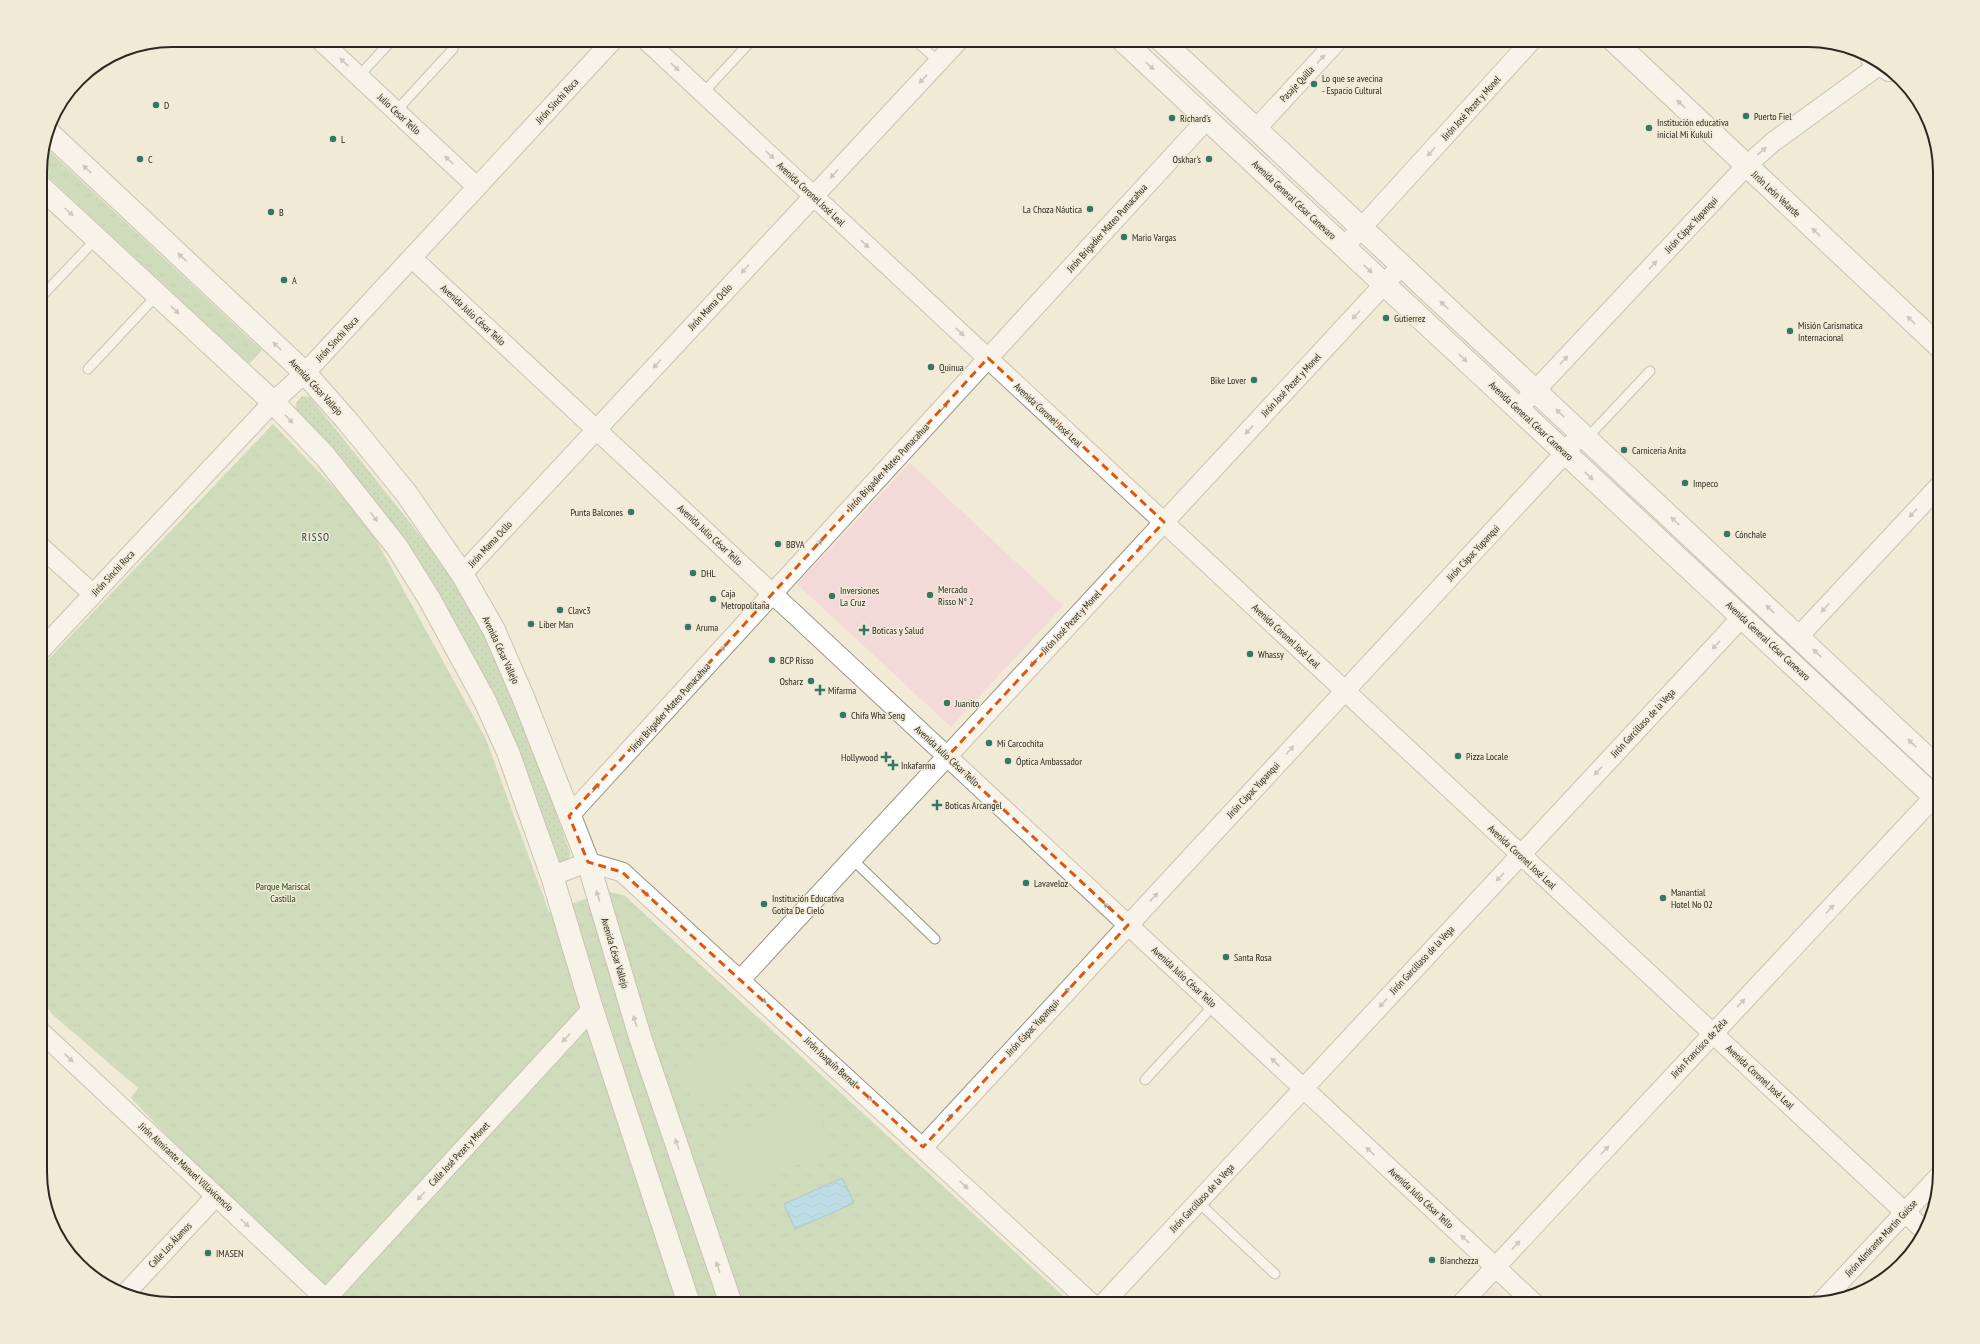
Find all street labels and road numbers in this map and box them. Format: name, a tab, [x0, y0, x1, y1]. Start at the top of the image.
street label: Pasaje Quilla	[1277, 63, 1317, 105]
street label: Jirón José Pezet y Monel	[1438, 73, 1504, 144]
street label: Jirón Sinchi Roca	[532, 76, 581, 127]
street label: Julio Cesar Tello	[374, 90, 423, 137]
street label: Avenida General César Canevaro	[1249, 158, 1339, 242]
street label: Avenida Coronel José Leal	[774, 159, 848, 229]
street label: Jirón León Velarde	[1748, 167, 1803, 220]
street label: Jirón Brigadier Mateo Pumacahua	[1063, 181, 1150, 276]
street label: Jirón Cápac Yupanqui	[1661, 194, 1720, 257]
street label: Jirón Mama Ocllo	[684, 281, 735, 334]
street label: Avenida Julio César Tello	[438, 282, 508, 348]
street label: Jirón Sinchi Roca	[312, 314, 361, 365]
street label: Jirón José Pezet y Monel	[1257, 350, 1324, 420]
street label: Avenida César Vallejo	[286, 356, 346, 418]
street label: Avenida General César Canevaro	[1486, 379, 1576, 463]
street label: Avenida Coronel José Leal	[1011, 380, 1085, 450]
street label: Jirón Brigadier Mateo Pumacahua	[844, 421, 932, 514]
street label: Avenida Julio César Tello	[675, 502, 745, 568]
street label: Jirón Mama Ocllo	[464, 518, 515, 571]
street label: Jirón Cápac Yupanqui	[1443, 522, 1502, 585]
street label: Jirón Sinchi Roca	[88, 548, 137, 599]
street label: Jirón José Pezet y Monel	[1037, 587, 1104, 657]
street label: Avenida General César Canevaro	[1723, 599, 1813, 683]
street label: Avenida Coronel José Leal	[1249, 601, 1323, 671]
street label: Avenida César Vallejo	[480, 614, 522, 686]
street label: Jirón Brigadier Mateo Pumacahua	[626, 660, 713, 755]
street label: Jirón Garcillaso de la Vega	[1607, 686, 1678, 761]
street label: Avenida Julio César Tello	[912, 723, 982, 789]
street label: Jirón Cápac Yupanqui	[1223, 759, 1282, 822]
street label: Avenida Coronel José Leal	[1485, 822, 1559, 892]
street label: Avenida César Vallejo	[598, 916, 632, 990]
street label: Jirón Garcillaso de la Vega	[1386, 923, 1457, 998]
street label: Avenida Julio César Tello	[1149, 944, 1219, 1010]
street label: Jirón Cápac Yupanqui	[1002, 997, 1061, 1060]
street label: Jirón Francisco de Zela	[1667, 1015, 1730, 1081]
street label: Jirón Joaquín Bernal	[801, 1033, 861, 1091]
street label: Avenida Coronel José Leal	[1723, 1042, 1797, 1112]
street label: Jirón Almirante Manuel Villavicencio	[135, 1119, 236, 1214]
street label: Calle José Pezet y Monet	[426, 1119, 493, 1189]
street label: Jirón Garcillaso de la Vega	[1166, 1161, 1237, 1236]
street label: Avenida Julio César Tello	[1386, 1165, 1456, 1231]
street label: Jirón Almirante Martin Guisse	[1841, 1197, 1920, 1280]
street label: Calle Los Álamos	[146, 1219, 195, 1271]

